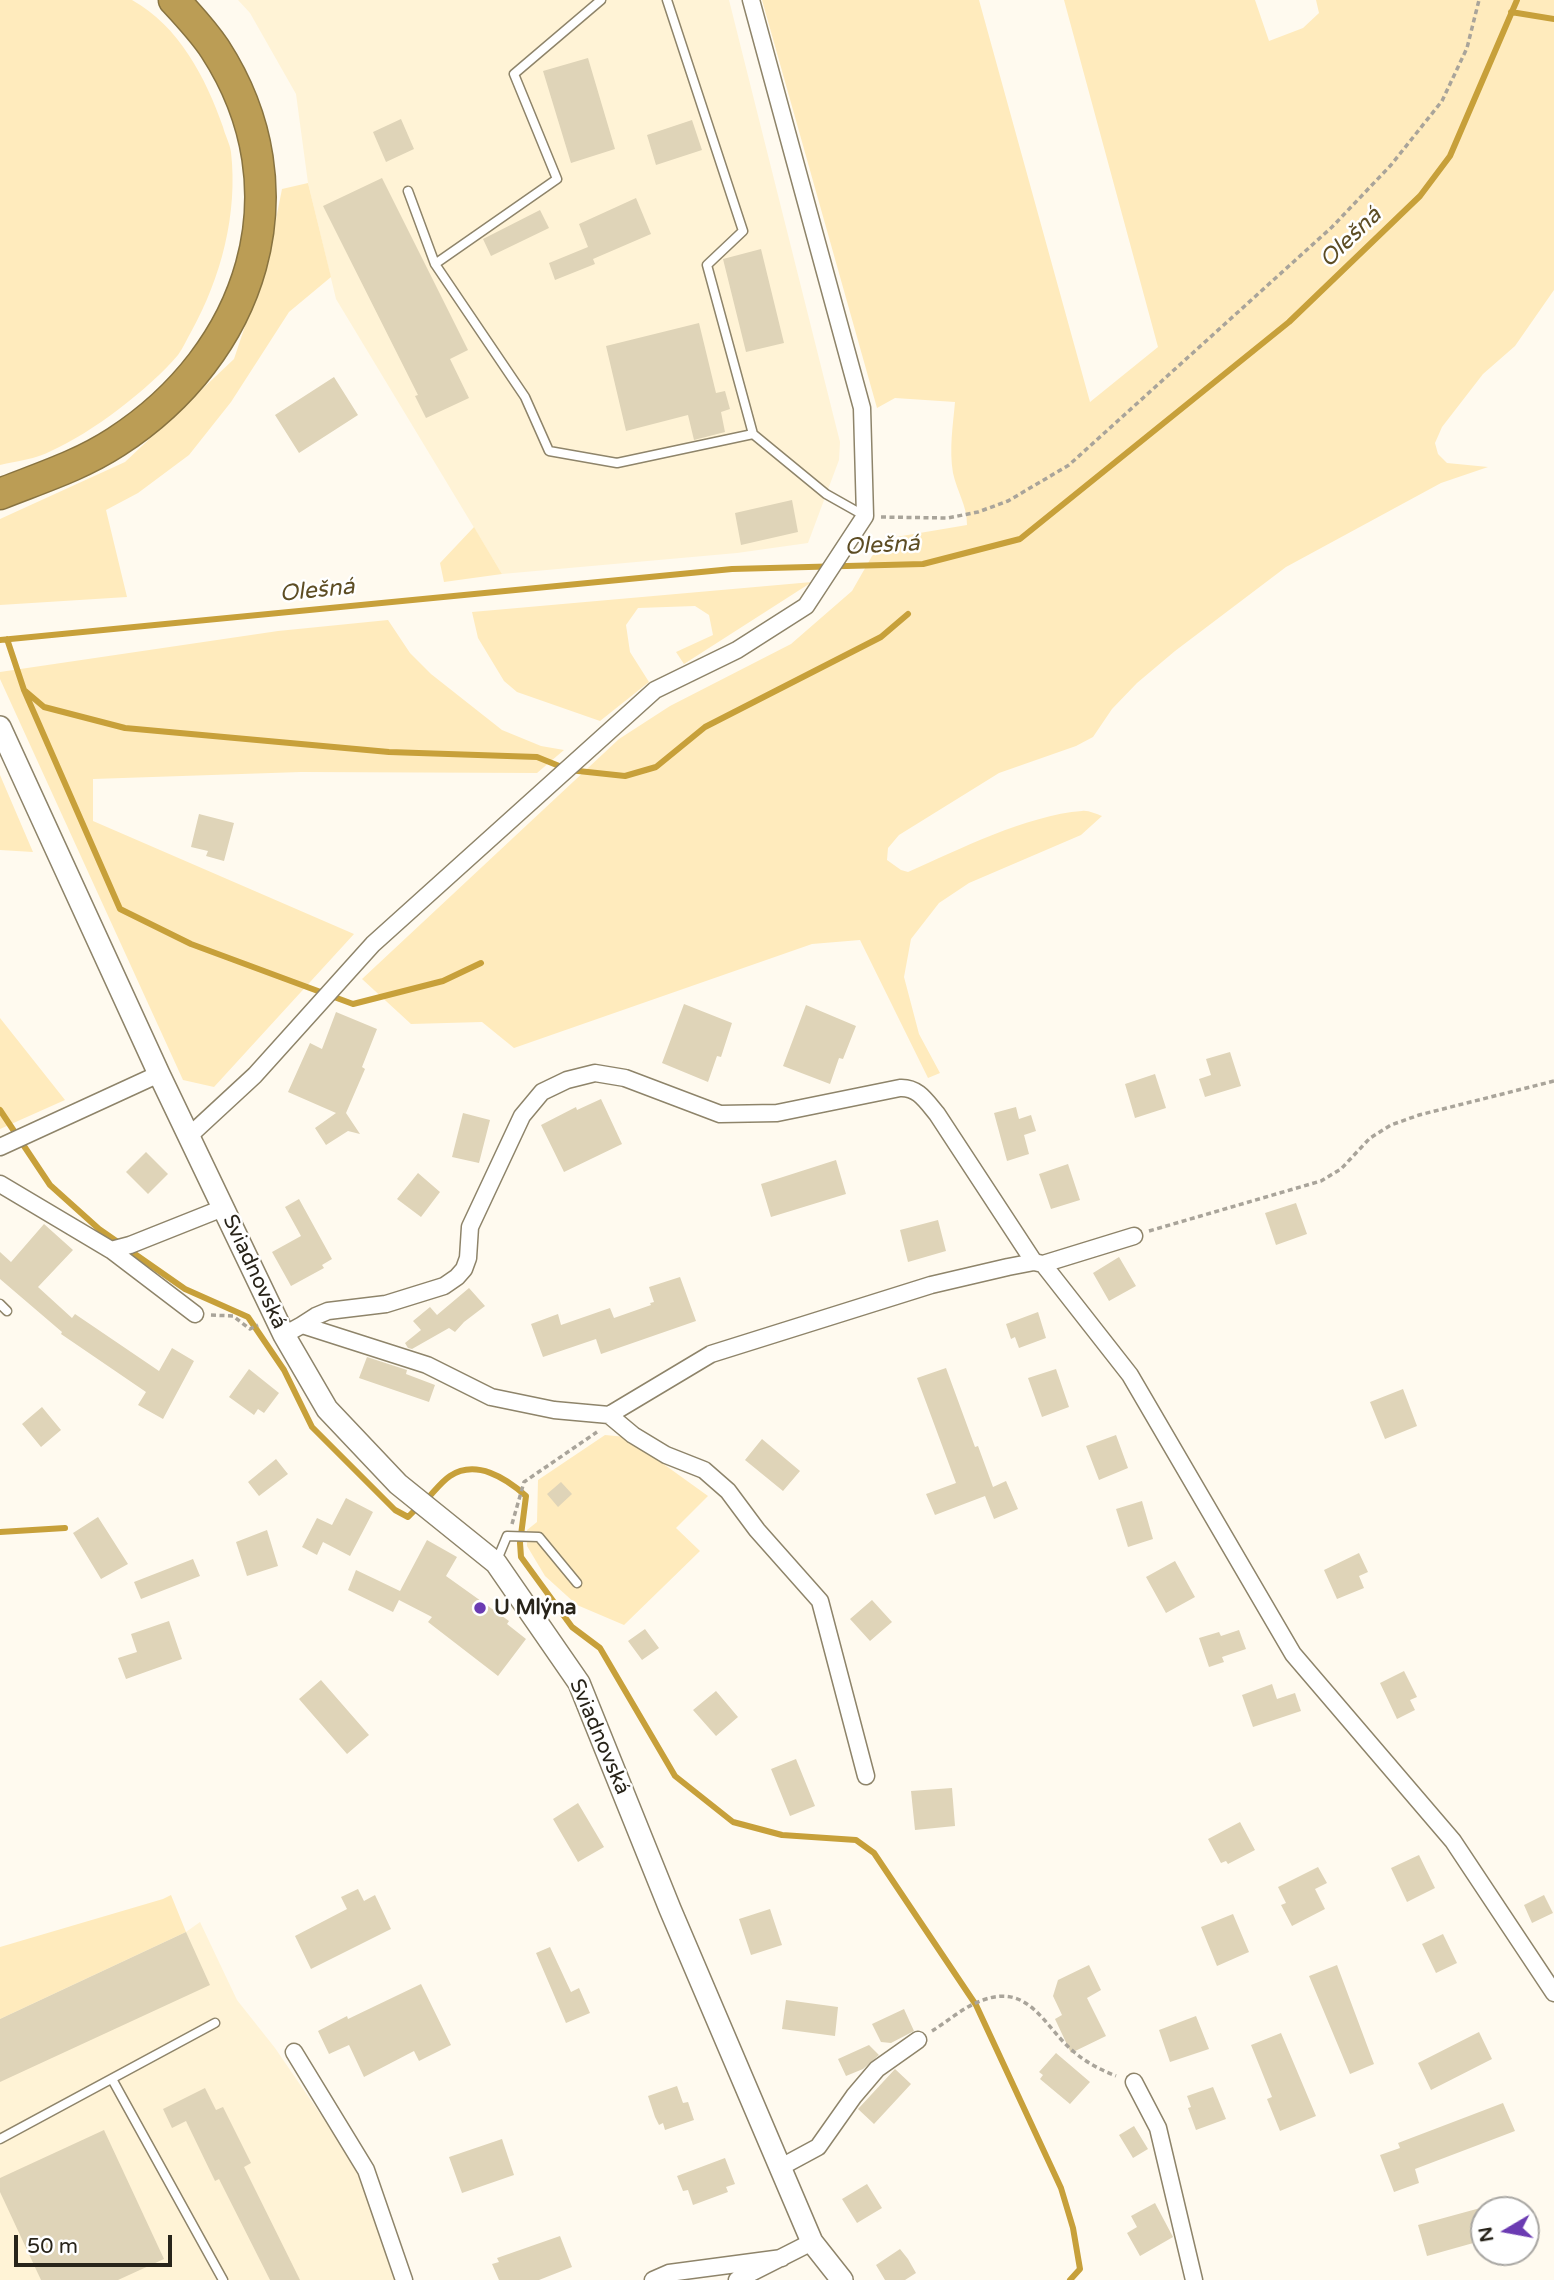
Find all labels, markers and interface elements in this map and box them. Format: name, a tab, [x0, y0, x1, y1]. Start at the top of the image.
water label: Olešná	[1314, 202, 1388, 274]
water label: Olešná	[844, 530, 920, 562]
water label: Olešná	[278, 573, 356, 609]
street label: Sviadnovská	[217, 1211, 291, 1333]
place label: U Mlýna	[494, 1595, 577, 1621]
marker: U Mlýna	[472, 1600, 488, 1616]
street label: Sviadnovská	[563, 1675, 635, 1799]
north arrow	[1470, 2196, 1540, 2266]
scale bar	[18, 2220, 175, 2264]
text: N	[1474, 2225, 1498, 2244]
text: 50 m	[27, 2234, 78, 2259]

